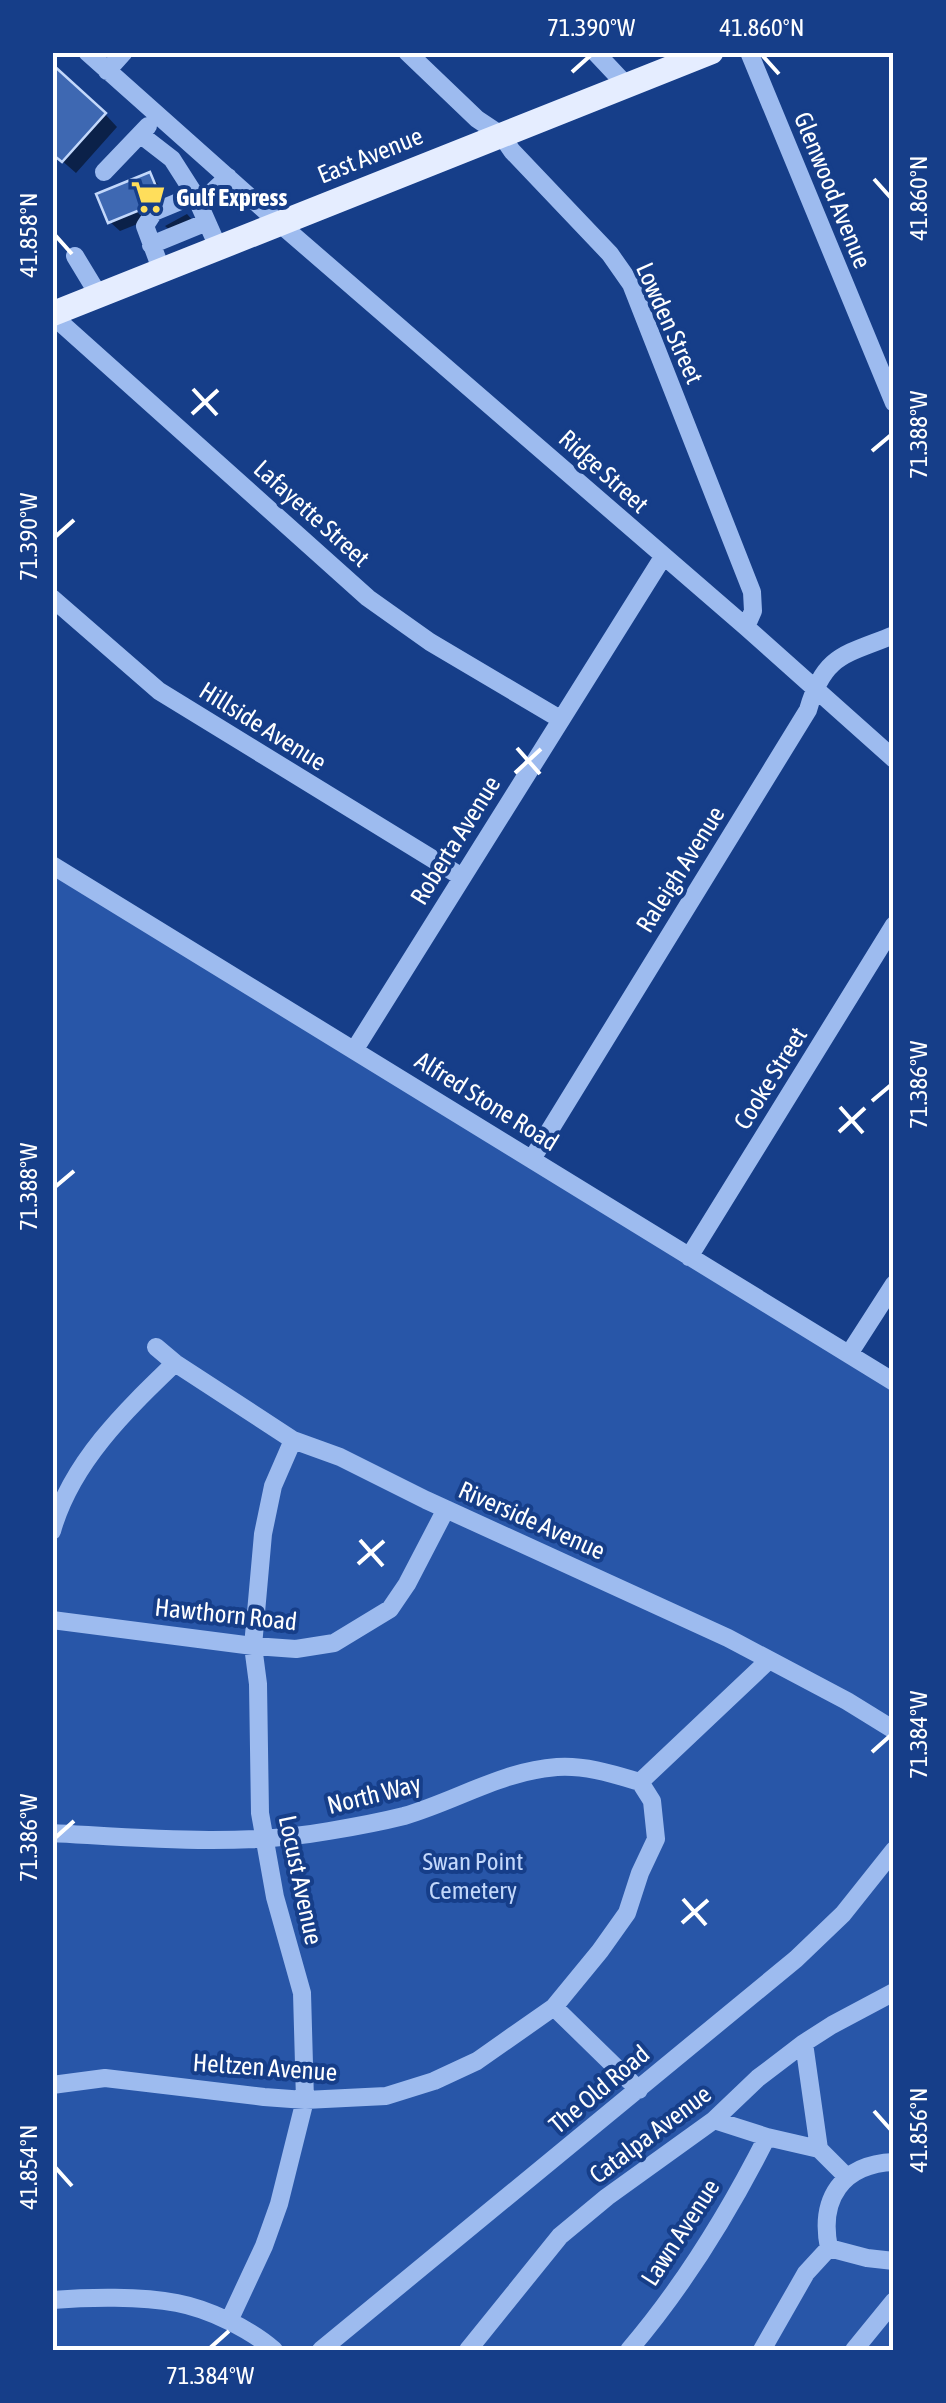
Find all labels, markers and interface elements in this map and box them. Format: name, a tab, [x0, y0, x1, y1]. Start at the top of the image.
text: 71.390°W	[547, 13, 636, 41]
text: 41.860°N	[720, 13, 804, 41]
street label: Glenwood Avenue	[789, 108, 877, 272]
street label: East Avenue	[313, 121, 427, 189]
text: 41.860°N	[904, 156, 932, 240]
supermarket icon: Gulf Express	[129, 178, 167, 216]
place label: Gulf Express	[176, 183, 287, 211]
text: 41.858°N	[14, 193, 42, 277]
street label: Lowden Street	[631, 258, 709, 388]
text: 71.388°W	[904, 390, 932, 479]
street label: Ridge Street	[554, 424, 654, 518]
street label: Lafayette Street	[249, 454, 375, 572]
text: 71.390°W	[14, 492, 42, 581]
street label: Hillside Avenue	[195, 676, 331, 776]
street label: Roberta Avenue	[404, 771, 506, 909]
street label: Raleigh Avenue	[630, 801, 730, 937]
street label: Cooke Street	[728, 1022, 812, 1134]
text: 71.386°W	[904, 1040, 932, 1129]
street label: Alfred Stone Road	[410, 1046, 564, 1156]
text: 71.388°W	[14, 1142, 42, 1231]
street label: Riverside Avenue	[454, 1475, 610, 1565]
street label: Hawthorn Road	[154, 1593, 298, 1635]
text: 71.384°W	[904, 1690, 932, 1779]
street label: North Way	[324, 1769, 424, 1819]
text: 71.386°W	[14, 1793, 42, 1882]
street label: Locust Avenue	[274, 1813, 328, 1947]
park label: Swan Point Cemetery	[423, 1847, 523, 1904]
street label: The Old Road	[544, 2039, 654, 2139]
street label: Heltzen Avenue	[192, 2048, 338, 2086]
street label: Catalpa Avenue	[584, 2079, 716, 2189]
text: 41.856°N	[904, 2088, 932, 2172]
text: 41.854°N	[14, 2125, 42, 2209]
street label: Lawn Avenue	[635, 2174, 725, 2290]
text: 71.384°W	[166, 2361, 255, 2389]

